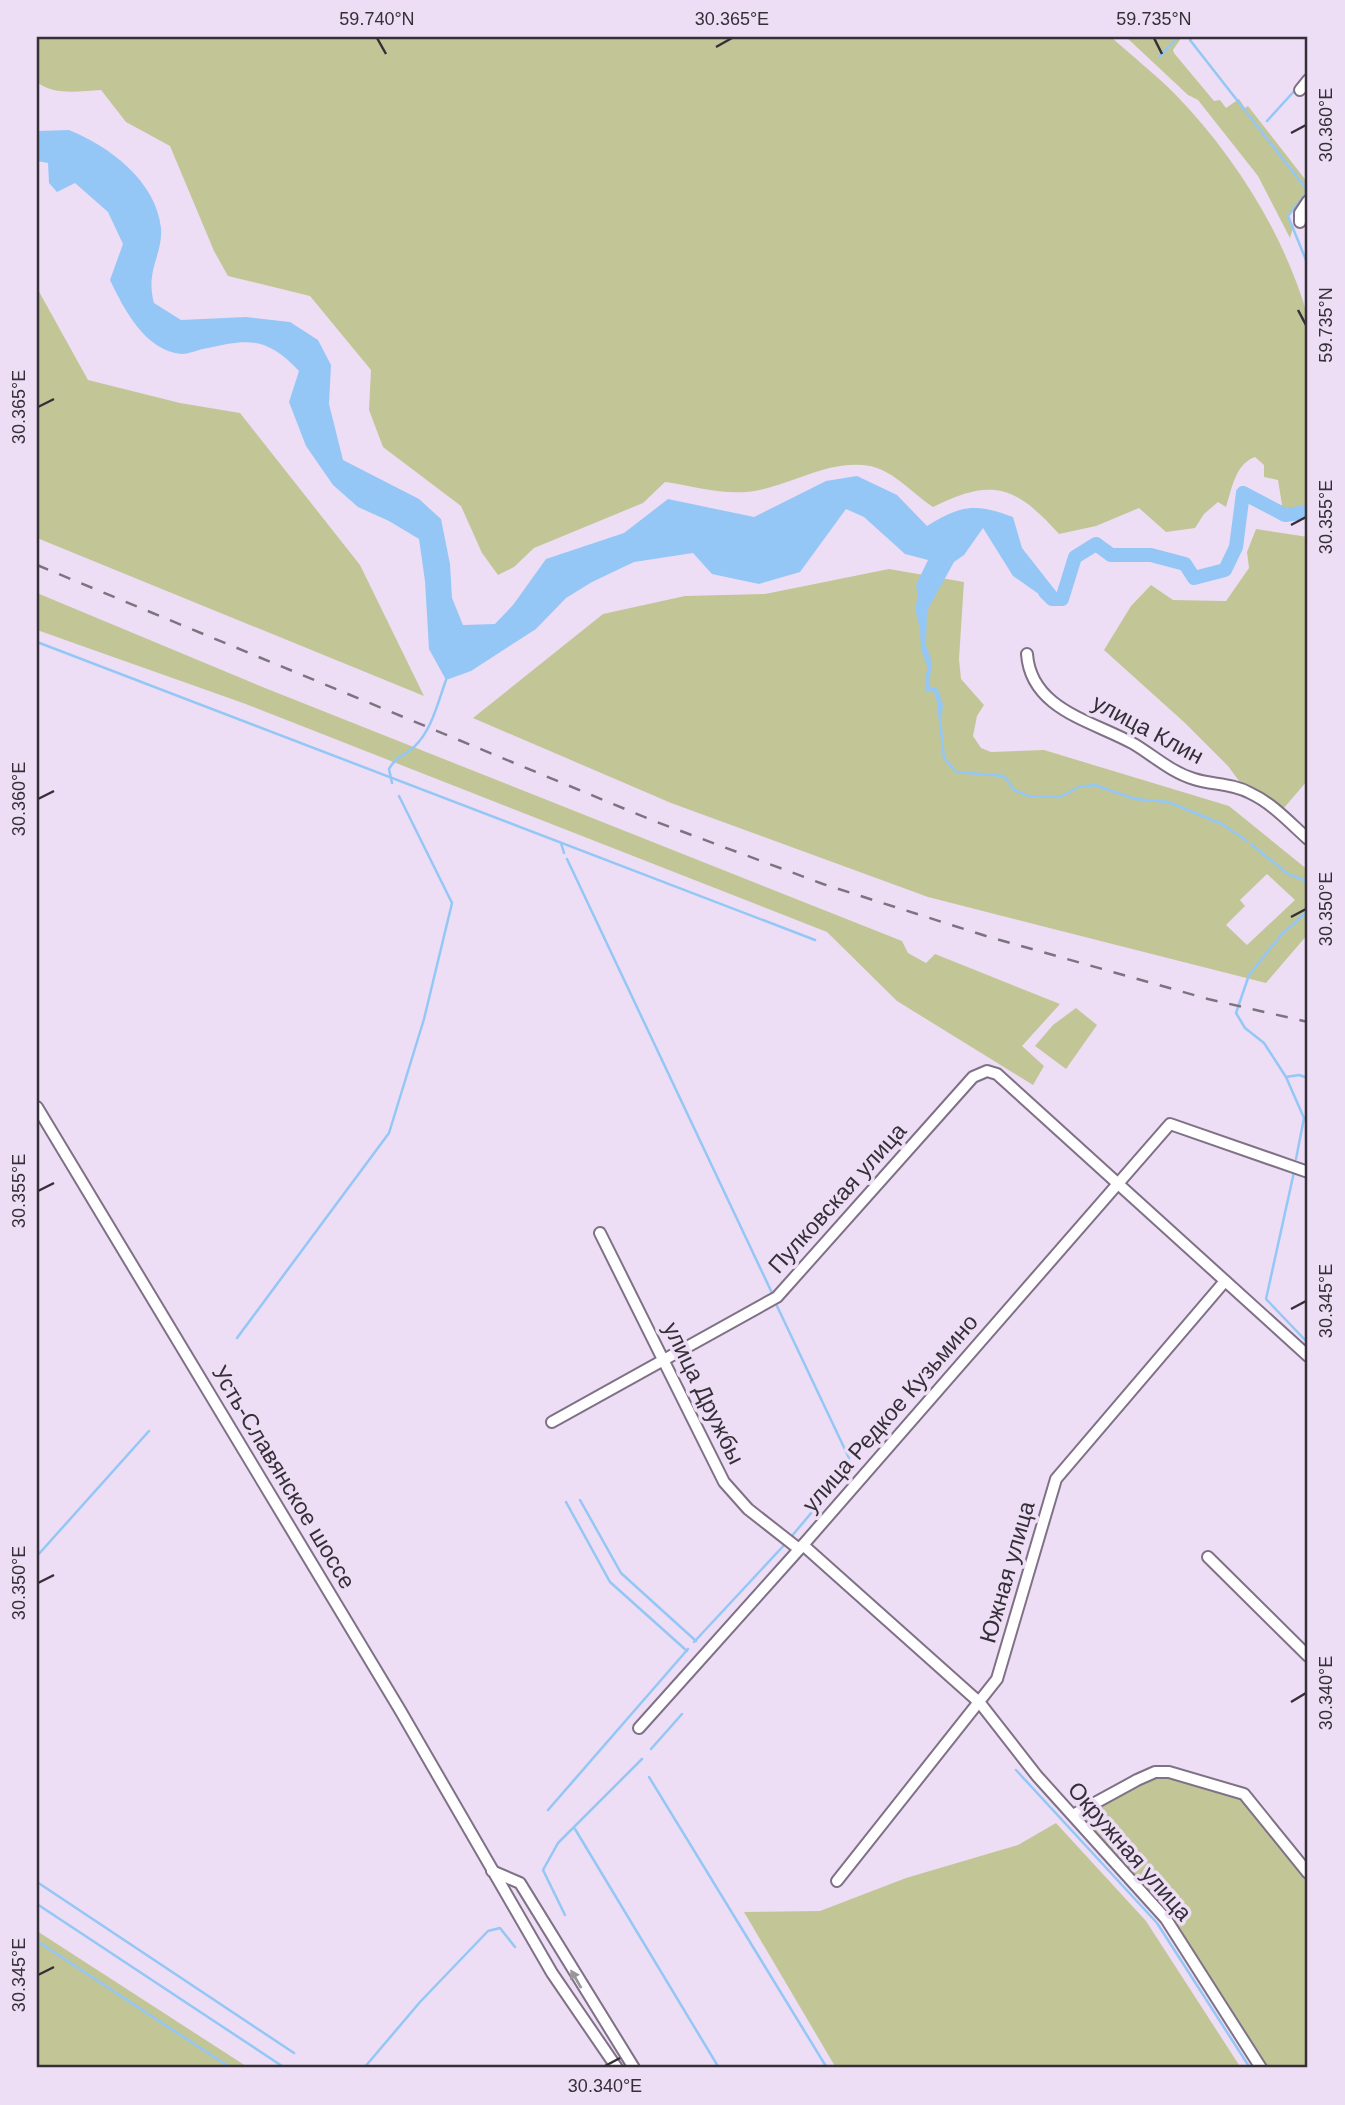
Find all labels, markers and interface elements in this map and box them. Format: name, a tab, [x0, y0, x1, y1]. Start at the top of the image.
text: 59.740°N	[339, 9, 415, 29]
text: 30.365°E	[695, 9, 769, 29]
text: 59.735°N	[1116, 9, 1192, 29]
text: 30.360°E	[1316, 88, 1336, 162]
text: 59.735°N	[1316, 287, 1336, 363]
text: 30.365°E	[9, 370, 29, 444]
text: 30.355°E	[1316, 480, 1336, 554]
street label: улица Клин	[1088, 689, 1208, 769]
text: 30.360°E	[9, 762, 29, 836]
text: 30.350°E	[1316, 872, 1336, 946]
street label: Пулковская улица	[763, 1117, 911, 1278]
text: 30.355°E	[9, 1154, 29, 1228]
text: 30.345°E	[1316, 1264, 1336, 1338]
street label: улица Редкое Кузьмино	[797, 1309, 983, 1517]
street label: улица Дружбы	[658, 1318, 750, 1468]
street label: Усть-Славянское шоссе	[207, 1361, 361, 1593]
street label: Южная улица	[974, 1498, 1040, 1646]
text: 30.350°E	[9, 1546, 29, 1620]
text: 30.340°E	[1316, 1656, 1336, 1730]
street label: Окружная улица	[1063, 1776, 1197, 1926]
text: 30.345°E	[9, 1938, 29, 2012]
one-way arrow	[570, 1969, 582, 1988]
text: 30.340°E	[568, 2076, 642, 2096]

